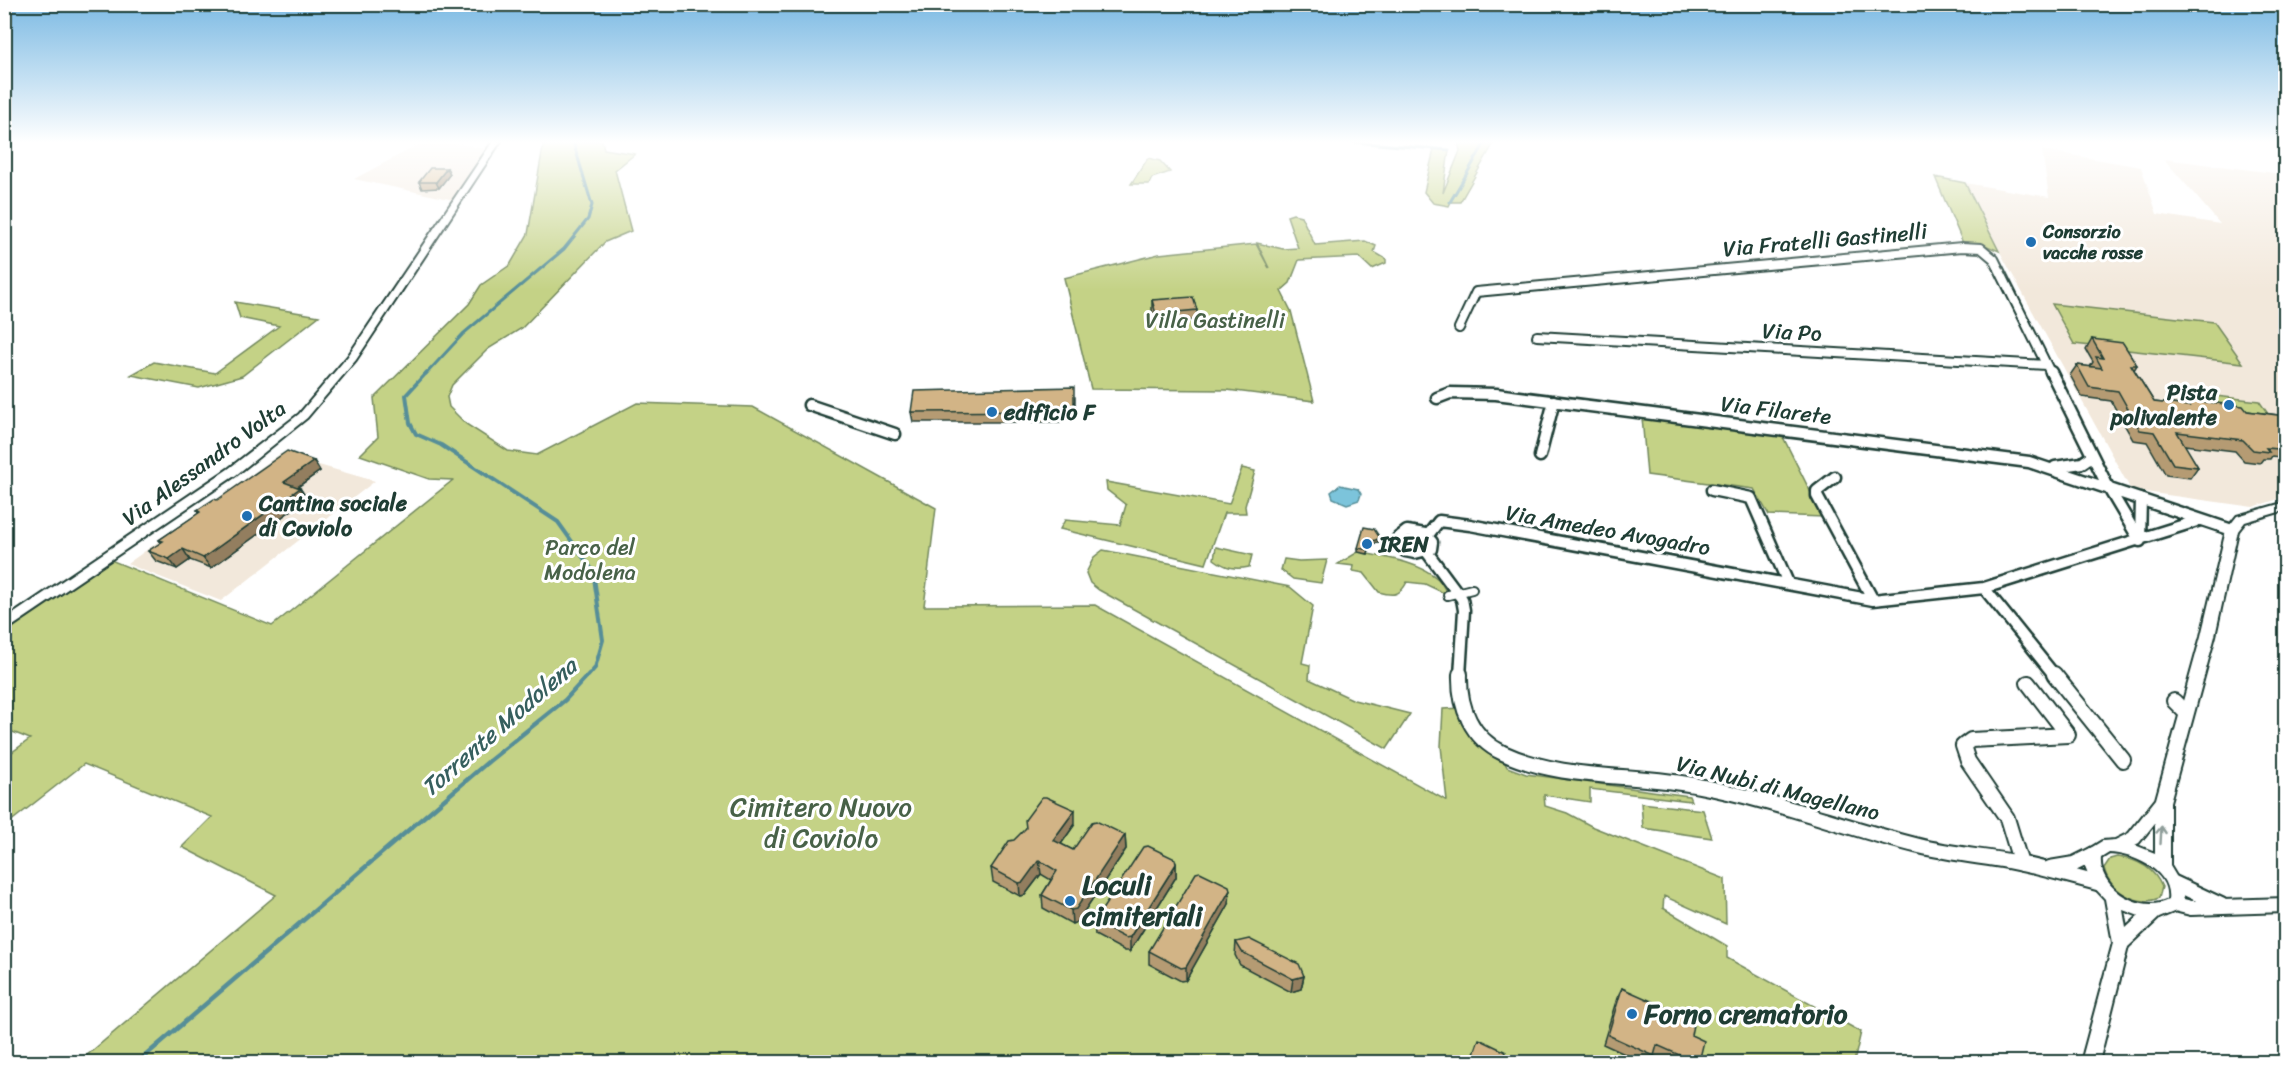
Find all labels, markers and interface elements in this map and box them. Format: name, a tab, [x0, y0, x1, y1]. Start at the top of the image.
street label: Via Fratelli Gastinelli	[1721, 212, 1930, 268]
place label: Consorzio vacche rosse	[2042, 216, 2144, 269]
marker: Consorzio vacche rosse	[2024, 235, 2038, 249]
park label: Villa Gastinelli	[1145, 301, 1286, 340]
street label: Via Po	[1761, 311, 1823, 353]
place label: Pista polivalente	[2109, 373, 2218, 437]
street label: Via Filarete	[1718, 384, 1834, 436]
street label: Via Alessandro Volta	[113, 390, 295, 536]
place label: edificio F	[1003, 393, 1097, 432]
marker: Pista polivalente	[2222, 398, 2236, 412]
marker: edificio F	[985, 405, 999, 419]
place label: Cantina sociale di Coviolo	[258, 484, 408, 548]
street label: Via Amedeo Avogadro	[1503, 493, 1713, 567]
marker: Cantina sociale di Coviolo	[240, 509, 254, 523]
place label: IREN	[1378, 525, 1429, 564]
park label: Parco del Modolena	[544, 528, 636, 592]
marker: IREN	[1360, 537, 1374, 551]
water label: Torrente Modolena	[411, 645, 588, 807]
street label: Via Nubi di Magellano	[1672, 744, 1884, 832]
park label: Cimitero Nuovo di Coviolo	[730, 783, 912, 862]
one-way arrow	[2155, 825, 2166, 845]
place label: Loculi cimiteriali	[1081, 861, 1204, 940]
marker: Loculi cimiteriali	[1063, 894, 1077, 908]
place label: Forno crematorio	[1643, 990, 1848, 1038]
marker: Forno crematorio	[1625, 1007, 1639, 1021]

